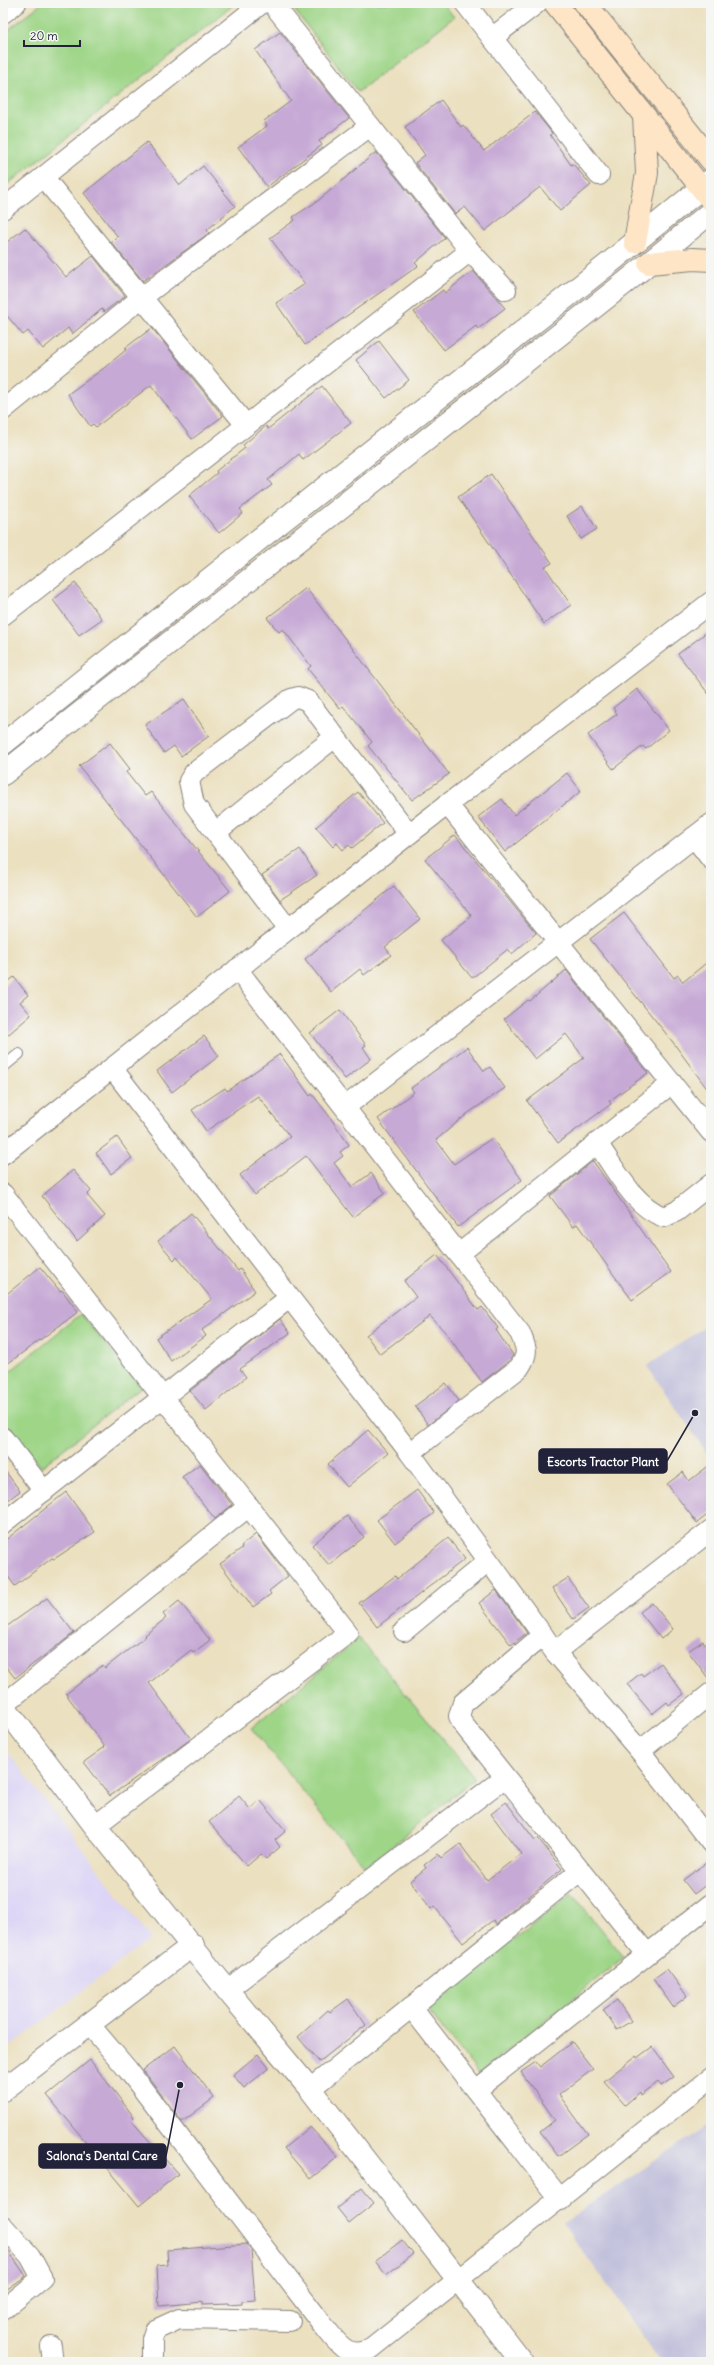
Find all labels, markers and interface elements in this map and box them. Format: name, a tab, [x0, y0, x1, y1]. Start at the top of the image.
scale bar	[24, 22, 80, 48]
text: 20 m	[30, 28, 58, 43]
callout: Escorts Tractor Plant	[539, 1449, 667, 1473]
text: Escorts Tractor Plant	[547, 1454, 660, 1469]
callout: Salona's Dental Care	[39, 2144, 166, 2168]
text: Salona's Dental Care	[46, 2148, 158, 2163]

